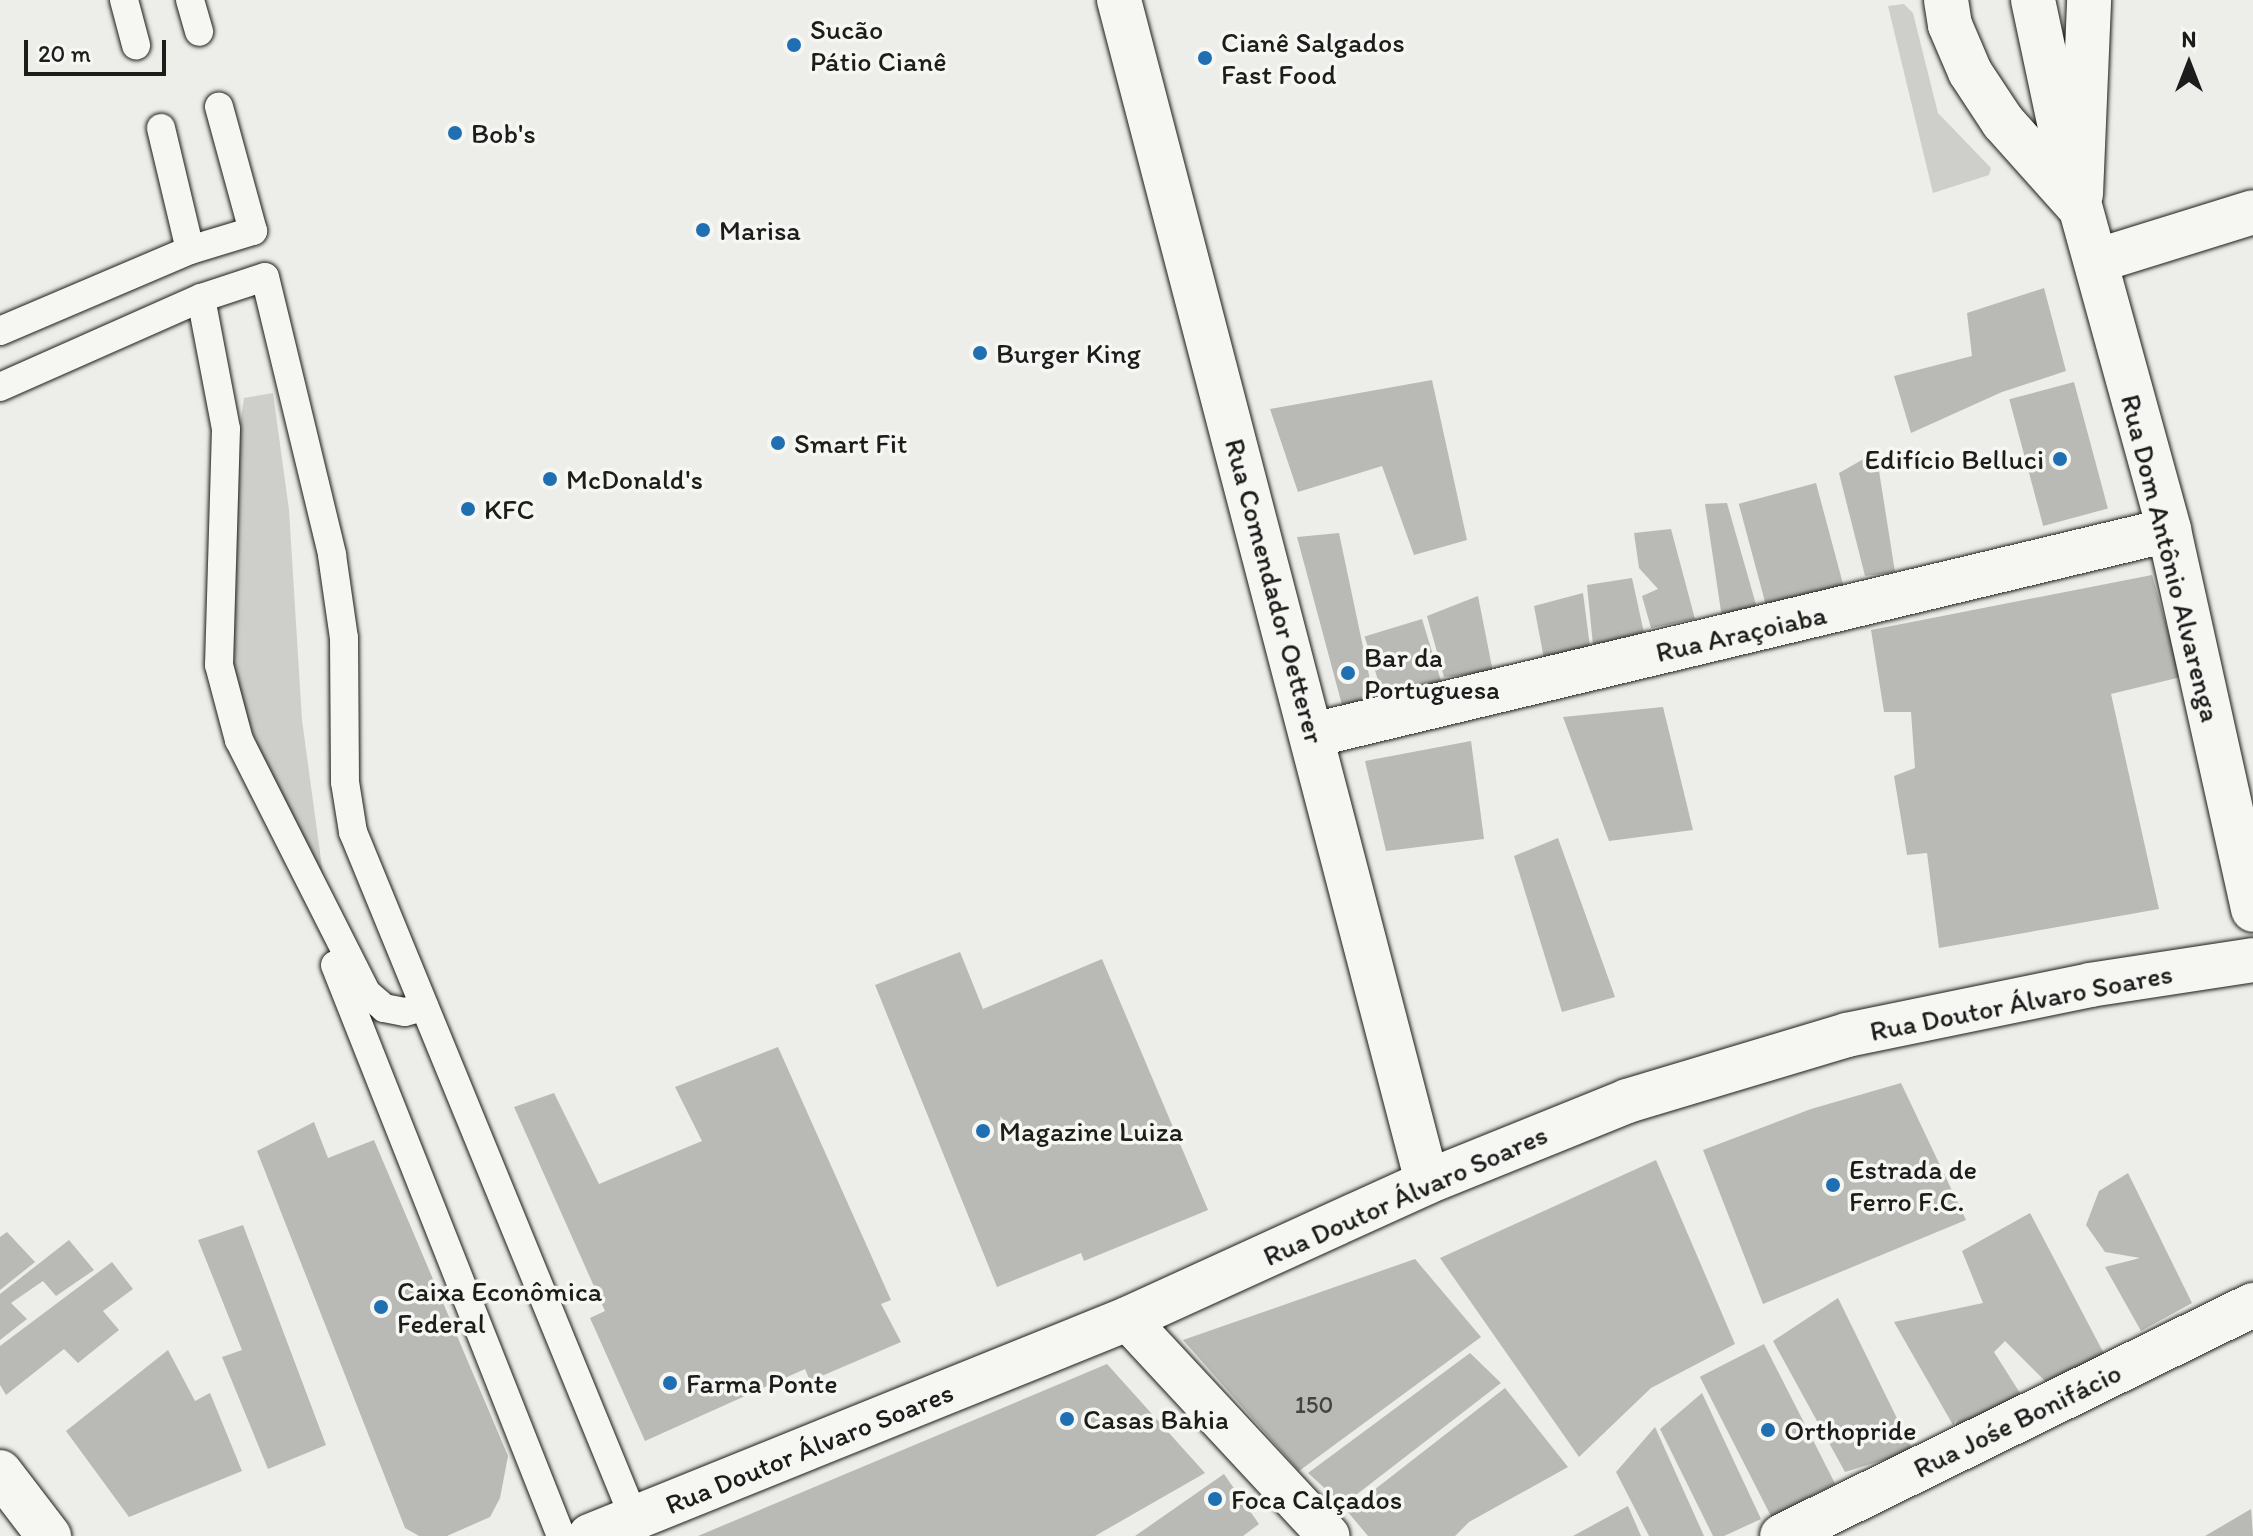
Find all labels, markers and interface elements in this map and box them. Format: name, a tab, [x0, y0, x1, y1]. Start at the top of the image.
place label: Sucão Pátio Cianê	[810, 12, 946, 78]
scale bar	[28, 24, 170, 74]
north arrow	[2149, 24, 2229, 104]
place label: Cianê Salgados Fast Food	[1221, 25, 1404, 91]
text: N	[2182, 26, 2196, 53]
marker: Sucão Pátio Cianê	[785, 36, 803, 54]
text: 20 m	[38, 39, 91, 68]
marker: Cianê Salgados Fast Food	[1196, 49, 1214, 67]
place label: Bob's	[471, 116, 536, 150]
marker: Bob's	[446, 124, 464, 142]
place label: Marisa	[719, 213, 801, 247]
marker: Marisa	[694, 221, 712, 239]
place label: Burger King	[996, 336, 1141, 370]
marker: Burger King	[971, 344, 989, 362]
street label: Rua Dom Antônio Alvarenga	[2114, 389, 2228, 727]
place label: Smart Fit	[794, 426, 907, 460]
marker: Smart Fit	[769, 434, 787, 452]
street label: Rua Comendador Oetterer	[1218, 435, 1332, 747]
place label: Edifício Belluci	[1865, 442, 2044, 476]
marker: Edifício Belluci	[2051, 450, 2069, 468]
place label: McDonald's	[566, 462, 703, 496]
marker: McDonald's	[541, 470, 559, 488]
place label: KFC	[484, 492, 534, 526]
marker: KFC	[459, 500, 477, 518]
street label: Rua Araçoiaba	[1653, 597, 1829, 669]
place label: Bar da Portuguesa	[1364, 640, 1500, 706]
marker: Bar da Portuguesa	[1339, 664, 1357, 682]
street label: Rua Doutor Álvaro Soares	[1867, 956, 2175, 1048]
place label: Magazine Luiza	[999, 1114, 1183, 1148]
street label: Rua Doutor Álvaro Soares	[1257, 1117, 1553, 1273]
marker: Magazine Luiza	[974, 1122, 992, 1140]
place label: Estrada de Ferro F.C.	[1849, 1152, 1977, 1218]
marker: Estrada de Ferro F.C.	[1824, 1176, 1842, 1194]
place label: Caixa Econômica Federal	[397, 1274, 602, 1340]
marker: Caixa Econômica Federal	[372, 1298, 390, 1316]
street label: Rua Jośe Bonifácio	[1908, 1355, 2126, 1485]
place label: Farma Ponte	[686, 1366, 837, 1400]
marker: Farma Ponte	[661, 1374, 679, 1392]
street label: Rua Doutor Álvaro Soares	[660, 1375, 958, 1521]
house number: 150	[1295, 1391, 1333, 1419]
place label: Casas Bahia	[1083, 1402, 1230, 1436]
marker: Casas Bahia	[1058, 1410, 1076, 1428]
place label: Orthopride	[1784, 1413, 1916, 1447]
marker: Orthopride	[1759, 1421, 1777, 1439]
place label: Foca Calçados	[1231, 1482, 1401, 1516]
marker: Foca Calçados	[1206, 1490, 1224, 1508]

